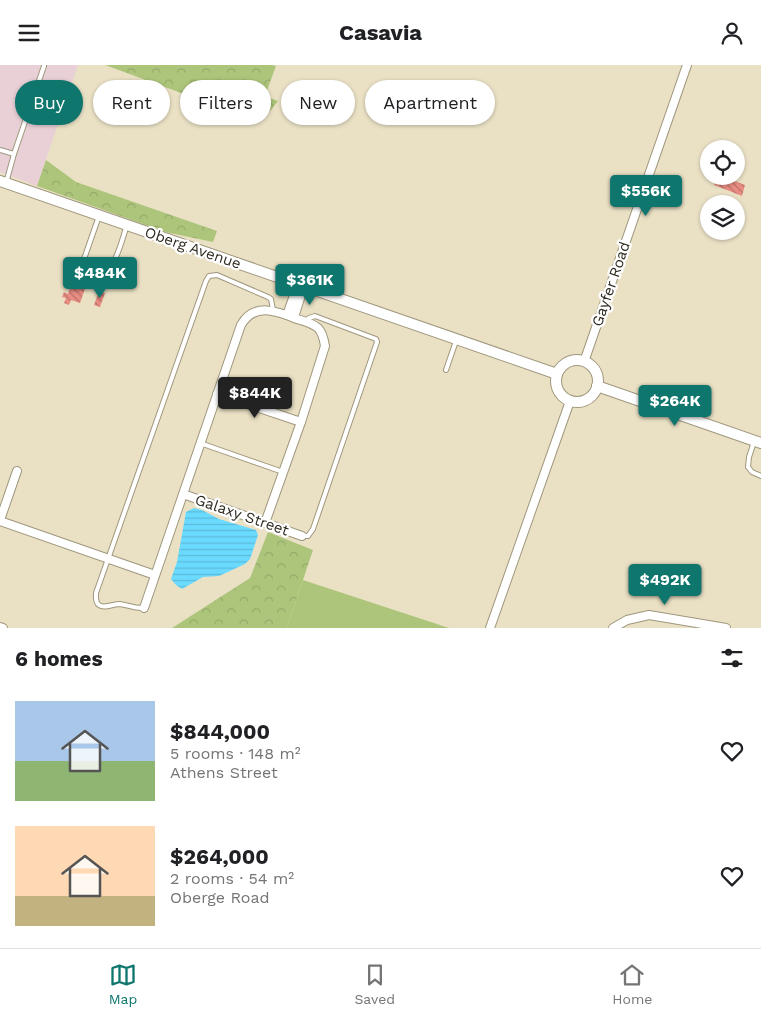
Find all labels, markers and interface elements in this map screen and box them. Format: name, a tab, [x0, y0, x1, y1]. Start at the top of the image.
icon: menu	[15, 19, 43, 47]
icon: person	[718, 19, 746, 47]
text: Casavia	[339, 20, 422, 45]
chip: Buy	[15, 80, 83, 125]
chip: Rent	[93, 80, 170, 125]
chip: Filters	[180, 80, 271, 125]
chip: New	[281, 80, 355, 125]
chip: Apartment	[365, 80, 495, 125]
map controls	[700, 140, 745, 240]
button: locate	[700, 140, 745, 185]
pin: $556K	[611, 175, 681, 217]
text: $556K	[621, 181, 671, 200]
button: layers	[700, 195, 745, 240]
street label: Oberg Avenue	[143, 223, 243, 273]
street label: Gayfer Road	[588, 239, 634, 329]
pin: $484K	[65, 257, 135, 299]
text: $484K	[74, 263, 126, 282]
pin: $361K	[275, 263, 345, 306]
text: $361K	[286, 270, 334, 289]
pin: $844K	[220, 377, 290, 419]
text: $844K	[229, 383, 281, 402]
pin: $264K	[640, 385, 710, 427]
text: $264K	[649, 391, 701, 410]
street label: Galaxy Street	[193, 491, 292, 540]
pin: $492K	[630, 563, 700, 606]
text: $492K	[639, 570, 691, 589]
icon: filters	[718, 644, 746, 672]
text: 6 homes	[15, 646, 103, 671]
text: $844,000	[170, 719, 270, 744]
icon: home	[55, 721, 115, 781]
icon: heart	[718, 737, 746, 765]
text: 5 rooms · 148 m²	[170, 744, 301, 763]
text: Athens Street	[170, 763, 278, 782]
text: $264,000	[170, 844, 269, 869]
icon: home	[55, 846, 115, 906]
icon: heart	[718, 862, 746, 890]
text: 2 rooms · 54 m²	[170, 869, 294, 888]
text: Oberge Road	[170, 888, 270, 907]
tab: Map	[109, 961, 137, 1007]
tab: Saved	[354, 961, 395, 1007]
tab: Home	[612, 961, 652, 1007]

